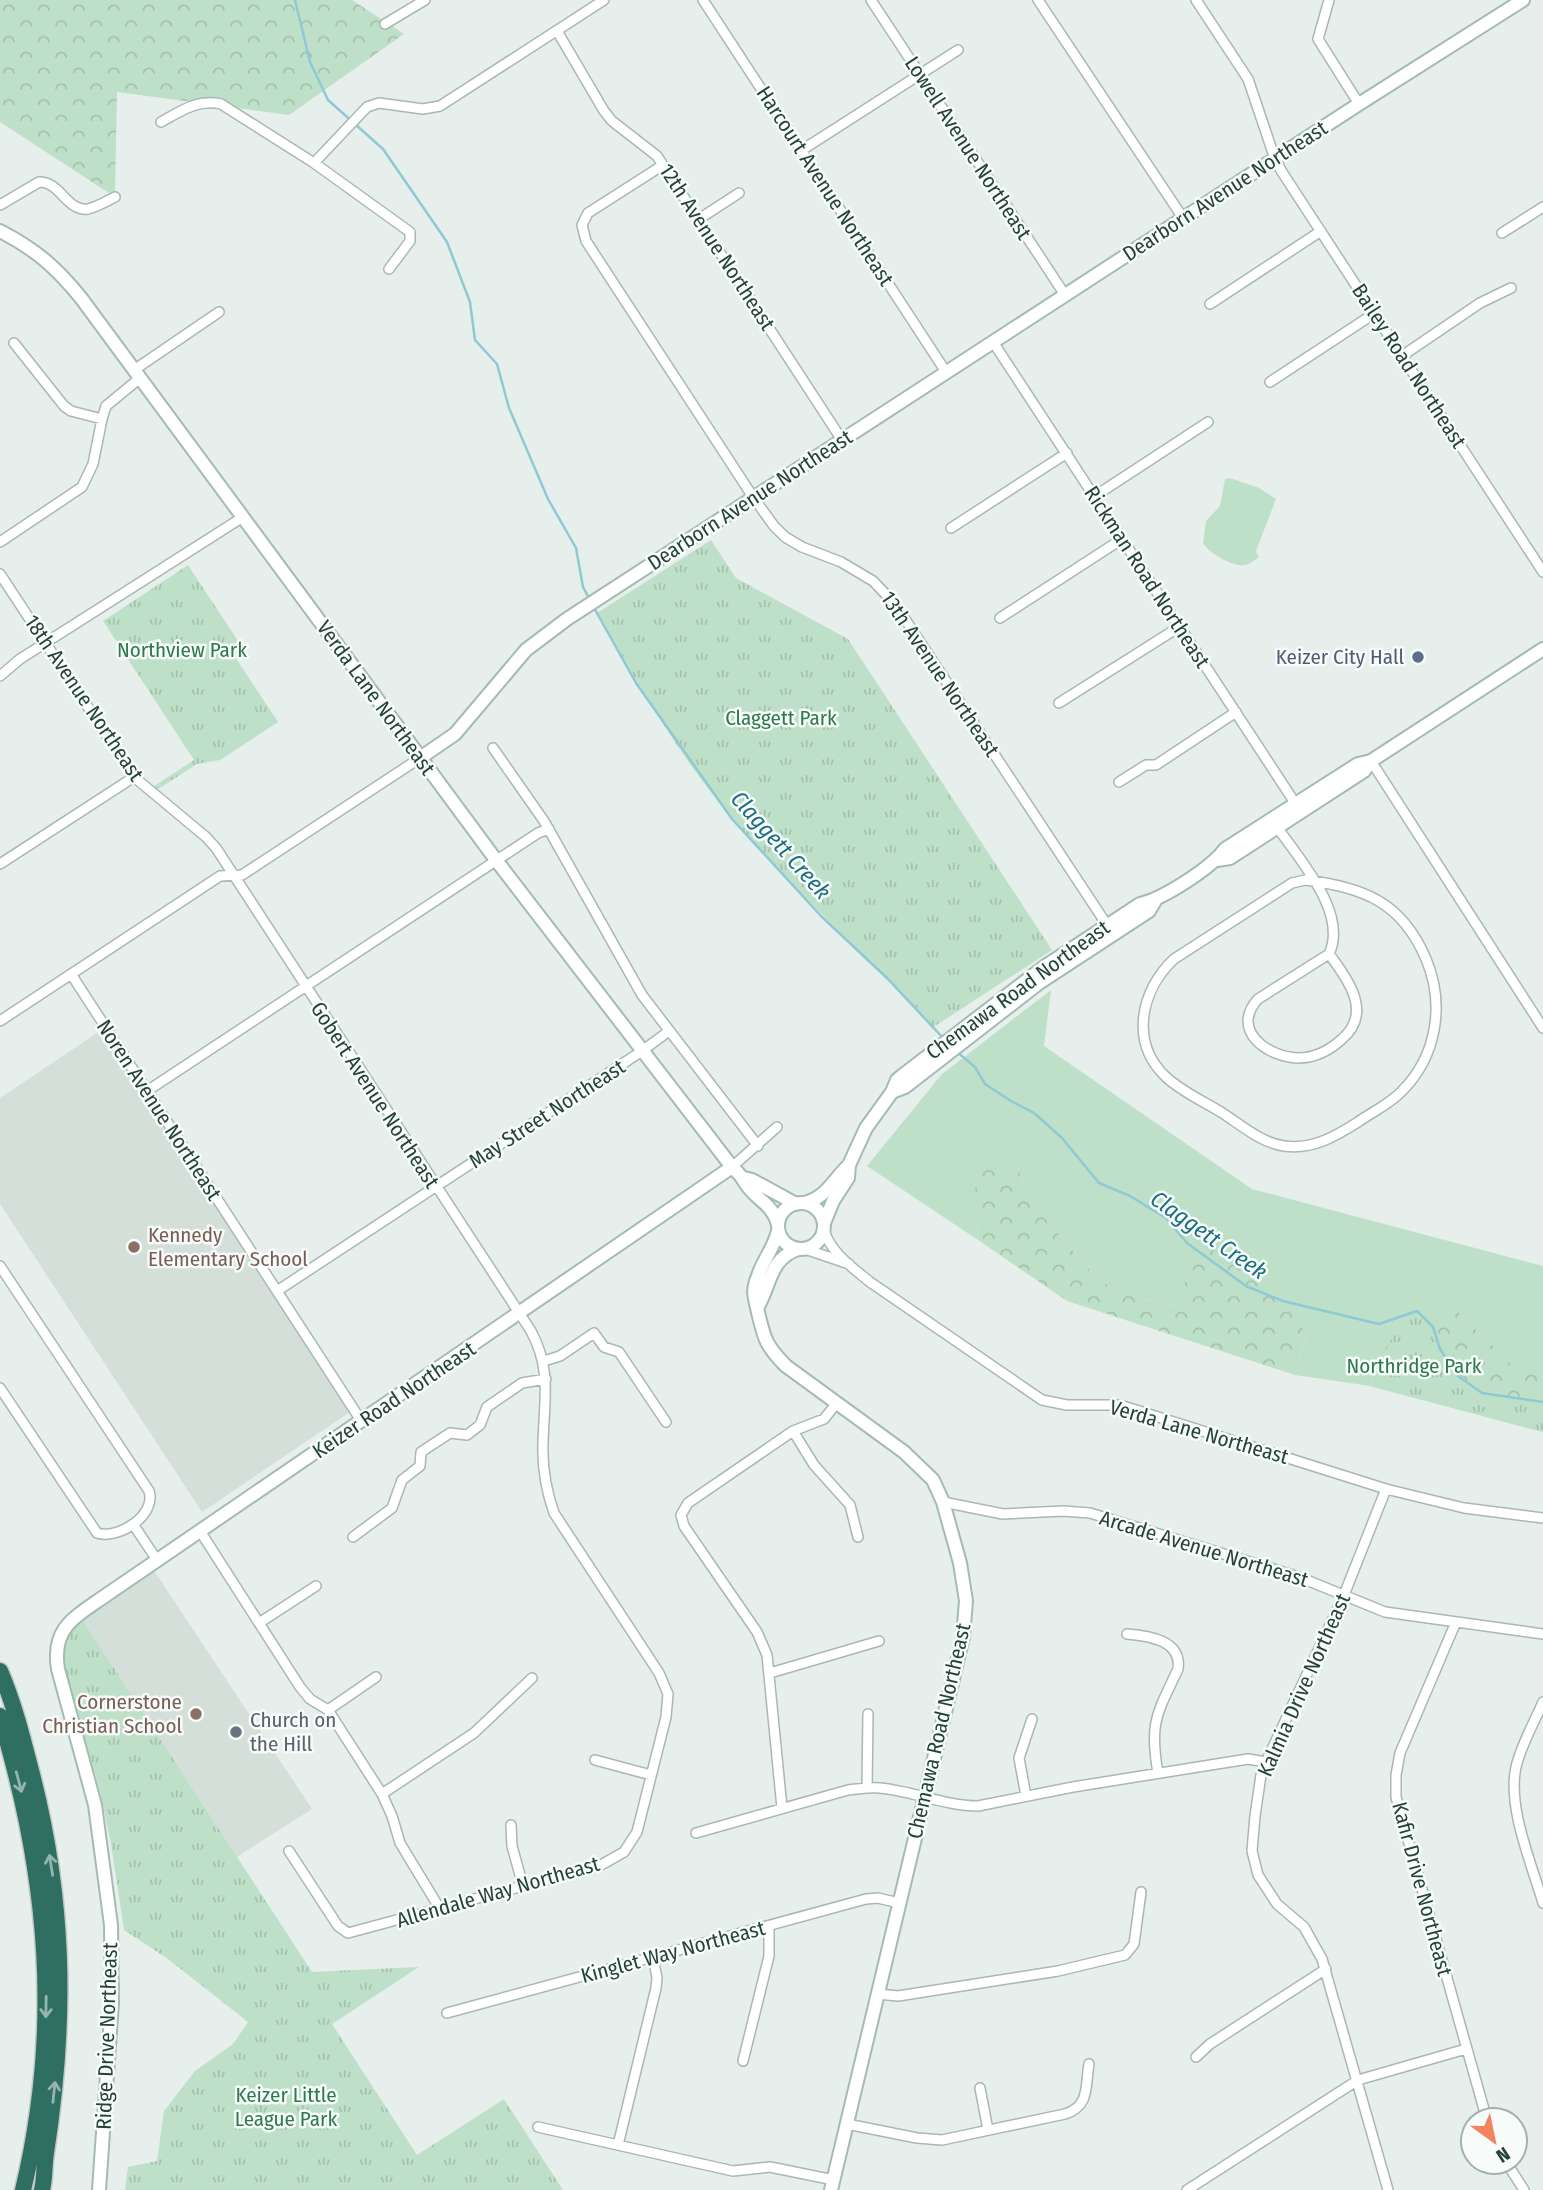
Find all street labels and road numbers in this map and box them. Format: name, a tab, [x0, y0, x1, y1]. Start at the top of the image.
street label: Lowell Avenue Northeast	[899, 51, 1037, 245]
street label: Harcourt Avenue Northeast	[751, 81, 899, 291]
street label: Dearborn Avenue Northeast	[1118, 115, 1332, 267]
street label: 12th Avenue Northeast	[653, 159, 781, 335]
street label: Bailey Road Northeast	[1346, 279, 1472, 453]
street label: Dearborn Avenue Northeast	[643, 424, 857, 576]
street label: Rickman Road Northeast	[1078, 481, 1216, 673]
street label: 13th Avenue Northeast	[875, 586, 1005, 762]
street label: 18th Avenue Northeast	[19, 610, 149, 786]
street label: Verda Lane Northeast	[311, 616, 441, 780]
street label: Chemawa Road Northeast	[921, 915, 1115, 1065]
street label: Gobert Avenue Northeast	[305, 997, 445, 1193]
street label: Noren Avenue Northeast	[91, 1015, 227, 1205]
street label: May Street Northeast	[464, 1054, 630, 1174]
street label: Keizer Road Northeast	[308, 1336, 481, 1464]
street label: Verda Lane Northeast	[1107, 1394, 1292, 1470]
street label: Arcade Avenue Northeast	[1097, 1505, 1312, 1593]
street label: Kalmia Drive Northeast	[1252, 1589, 1356, 1781]
street label: Chemawa Road Northeast	[902, 1620, 977, 1841]
street label: Kafir Drive Northeast	[1386, 1799, 1458, 1979]
street label: Allendale Way Northeast	[393, 1851, 603, 1933]
street label: Kinglet Way Northeast	[578, 1915, 768, 1989]
street label: Ridge Drive Northeast	[91, 1942, 123, 2130]

